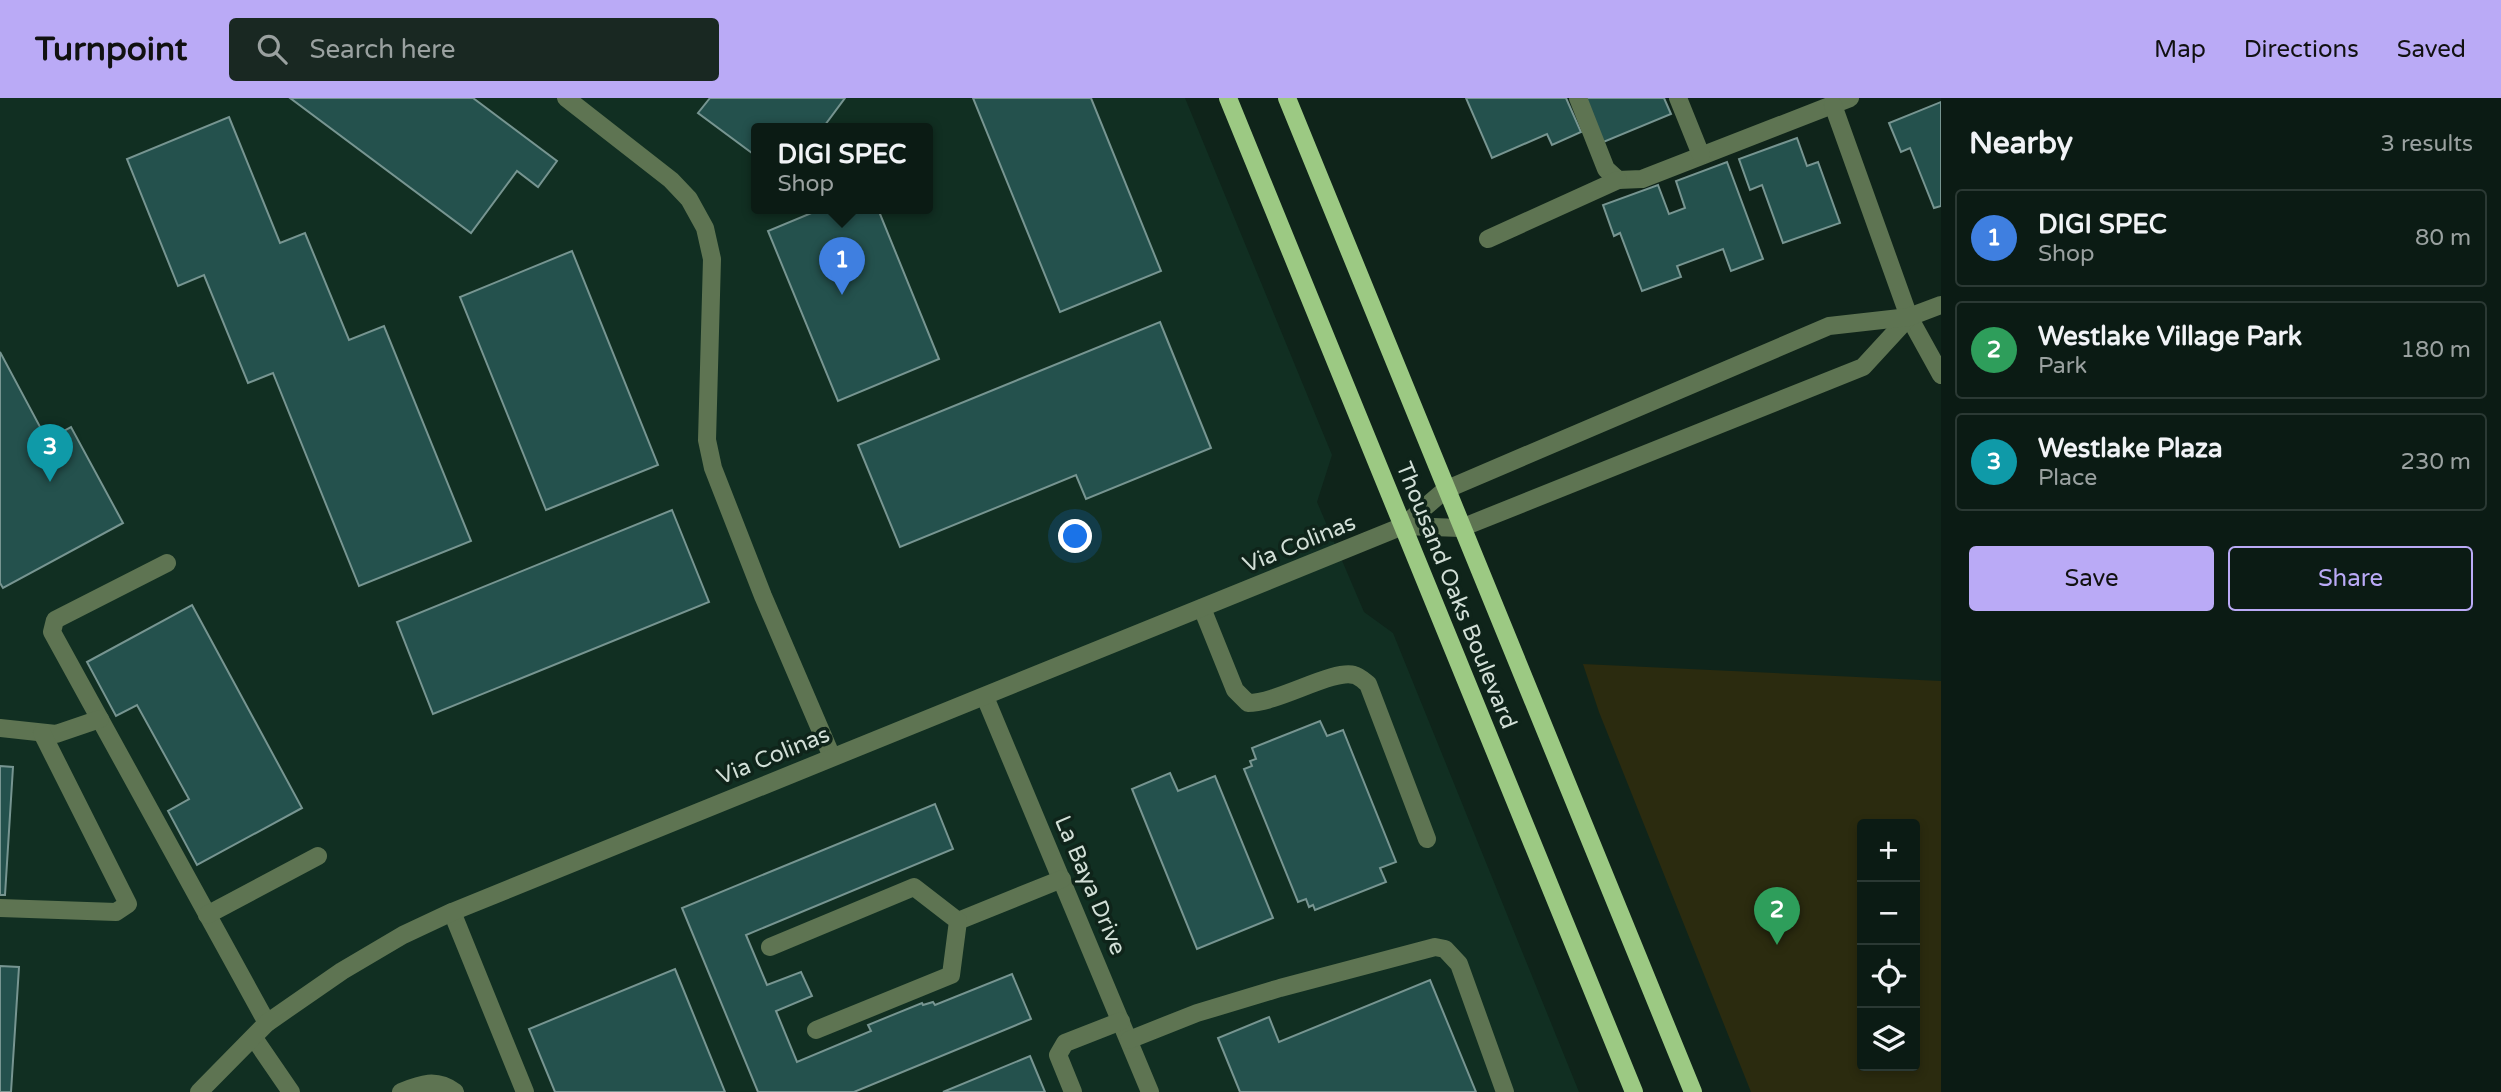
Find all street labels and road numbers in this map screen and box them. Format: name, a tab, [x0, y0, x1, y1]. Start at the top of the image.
street label: Thousand Oaks Boulevard	[1390, 458, 1523, 733]
street label: Via Colinas	[1239, 509, 1360, 579]
street label: Via Colinas	[713, 721, 834, 791]
street label: La Baya Drive	[1048, 812, 1132, 959]

